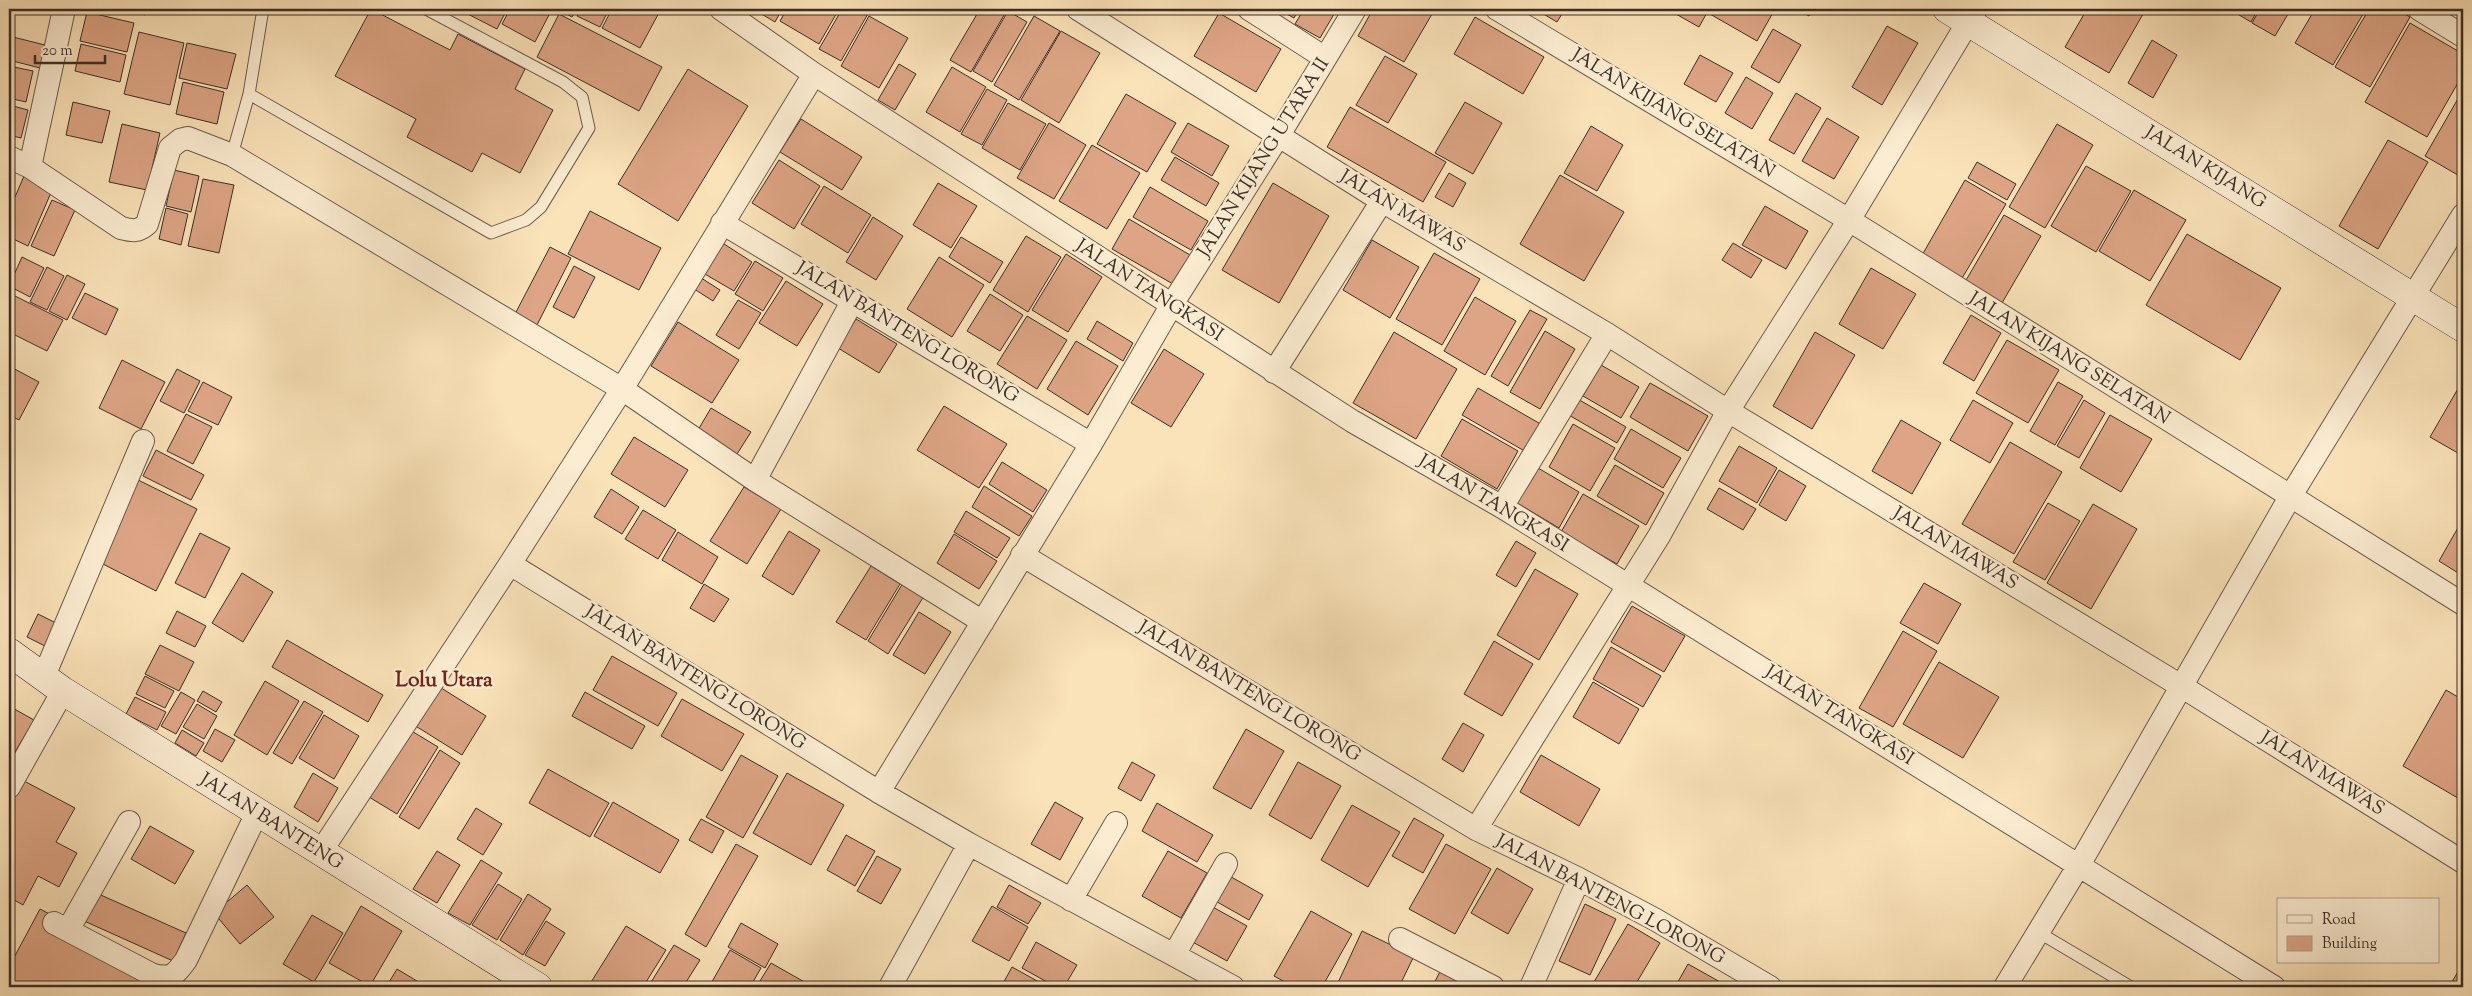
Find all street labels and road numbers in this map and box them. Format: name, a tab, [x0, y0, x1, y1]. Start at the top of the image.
street label: JALAN KIJANG SELATAN	[1565, 42, 1780, 186]
street label: JALAN KIJANG UTARA II	[1191, 53, 1337, 264]
street label: JALAN KIJANG	[2138, 119, 2271, 216]
street label: JALAN MAWAS	[1333, 163, 1470, 260]
street label: JALAN TANGKASI	[1069, 232, 1228, 349]
street label: JALAN BANTENG LORONG	[789, 255, 1024, 411]
street label: JALAN KIJANG SELATAN	[1962, 285, 2175, 432]
street label: JALAN TANGKASI	[1412, 448, 1573, 560]
street label: JALAN MAWAS	[1886, 500, 2023, 597]
street label: JALAN BANTENG LORONG	[578, 598, 811, 757]
street label: JALAN BANTENG LORONG	[1131, 614, 1366, 770]
street label: JALAN TANGKASI	[1758, 659, 1919, 773]
street label: JALAN MAWAS	[2254, 724, 2389, 823]
street label: JALAN BANTENG	[193, 766, 348, 877]
street label: JALAN BANTENG LORONG	[1490, 828, 1729, 972]

